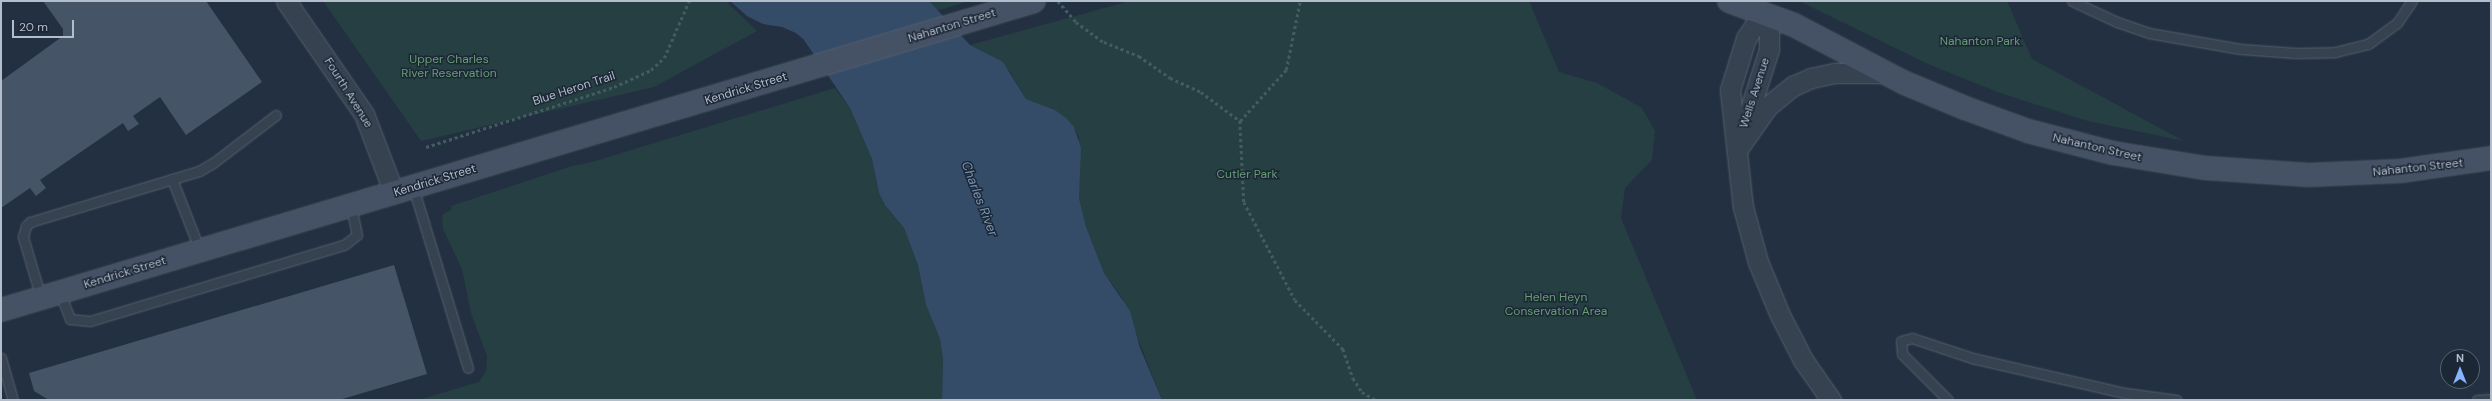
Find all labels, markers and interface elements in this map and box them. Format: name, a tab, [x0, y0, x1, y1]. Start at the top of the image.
street label: Nahanton Street	[906, 6, 998, 46]
scale bar	[14, 12, 76, 38]
text: 20 m	[19, 19, 48, 35]
park label: Nahanton Park	[1940, 35, 2020, 49]
park label: Upper Charles River Reservation	[401, 53, 497, 81]
street label: Fourth Avenue	[321, 55, 375, 131]
street label: Wells Avenue	[1737, 56, 1773, 130]
street label: Blue Heron Trail	[531, 69, 617, 109]
street label: Kendrick Street	[703, 70, 789, 108]
street label: Nahanton Street	[2051, 131, 2143, 165]
street label: Nahanton Street	[2372, 156, 2464, 180]
water label: Charles River	[958, 159, 1000, 239]
street label: Kendrick Street	[392, 162, 478, 200]
park label: Cutler Park	[1216, 168, 1278, 182]
street label: Kendrick Street	[82, 254, 168, 292]
park label: Helen Heyn Conservation Area	[1505, 291, 1607, 319]
north arrow	[2440, 349, 2480, 389]
text: N	[2456, 351, 2464, 365]

